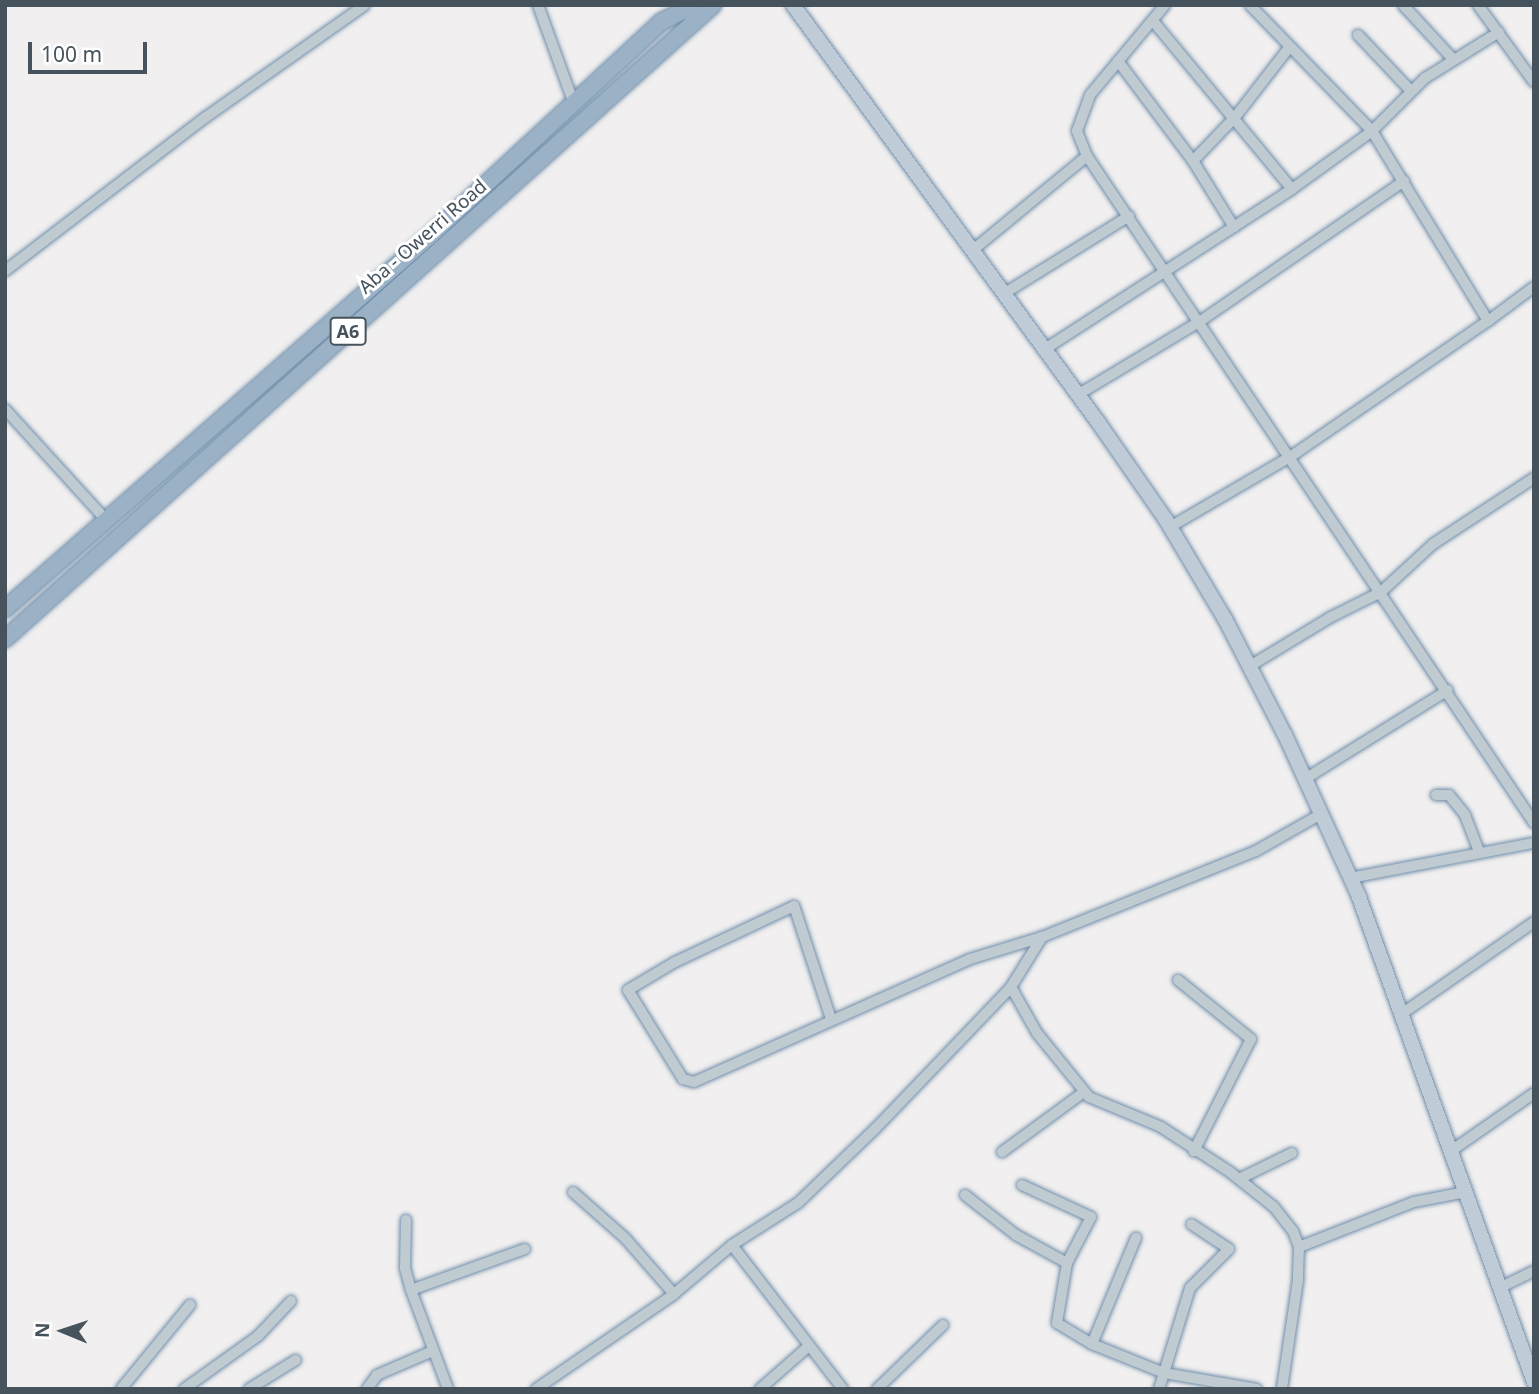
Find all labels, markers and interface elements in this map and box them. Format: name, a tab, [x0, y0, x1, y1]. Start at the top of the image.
scale bar	[32, 28, 150, 72]
text: 100 m	[41, 40, 102, 68]
street label: Aba - Owerri Road	[354, 175, 492, 299]
road number: A6	[329, 316, 367, 346]
north arrow	[28, 1296, 98, 1366]
text: N	[29, 1322, 55, 1338]

